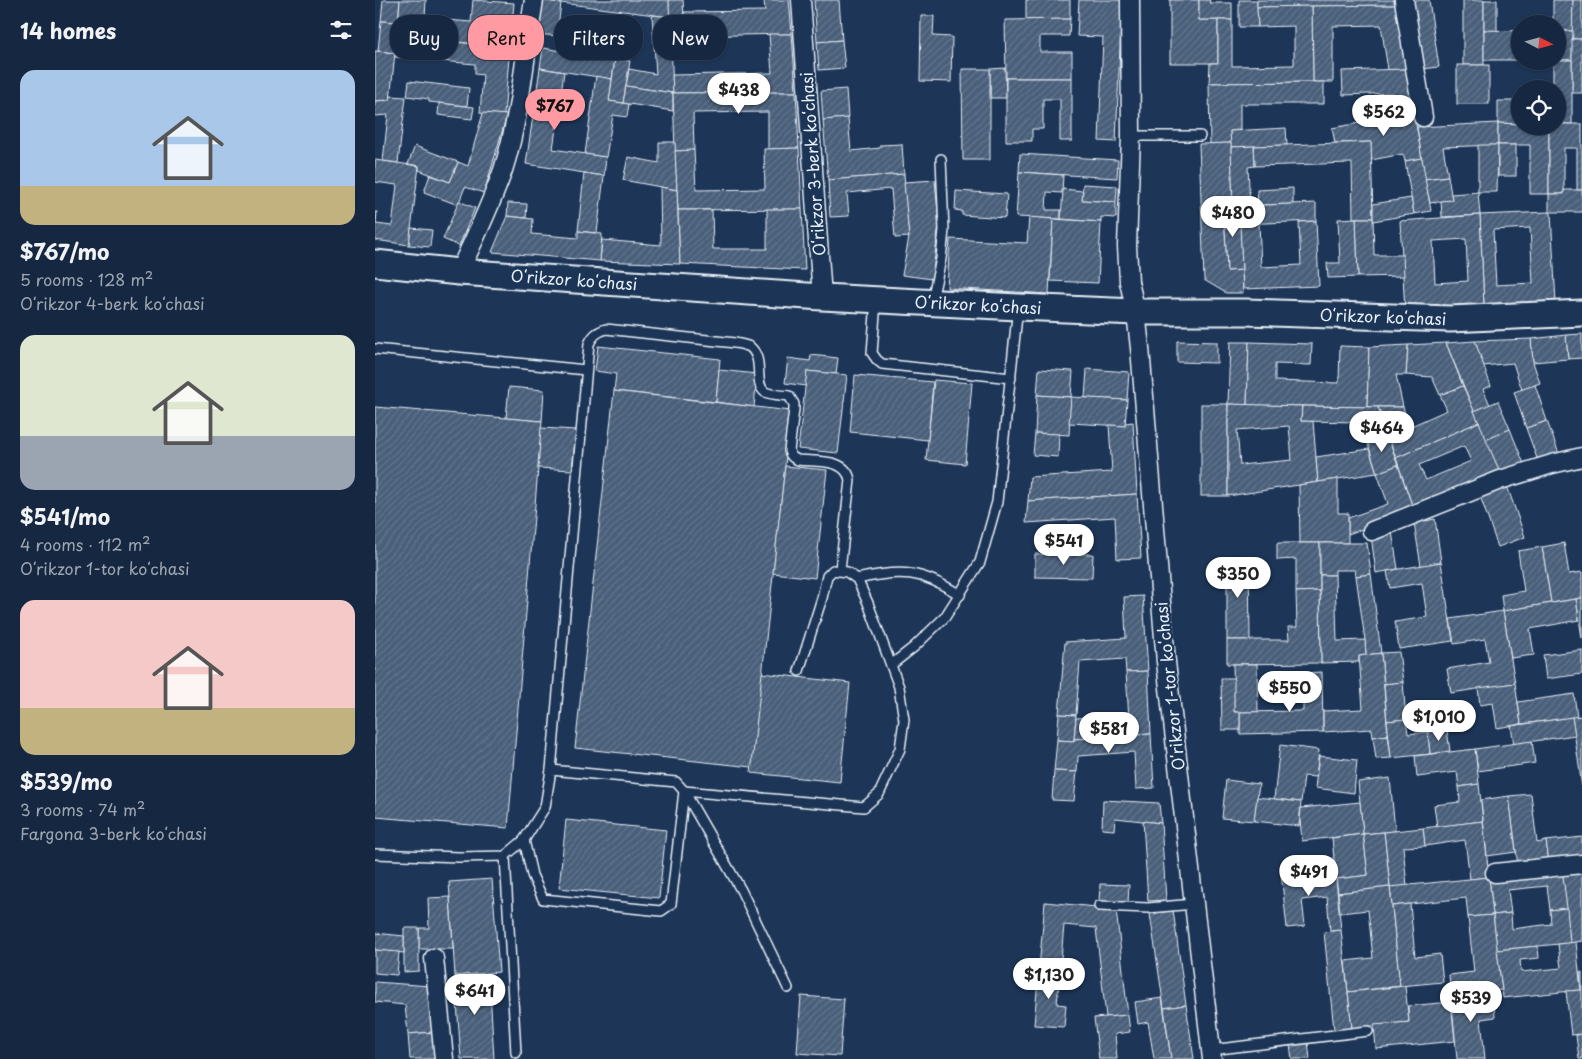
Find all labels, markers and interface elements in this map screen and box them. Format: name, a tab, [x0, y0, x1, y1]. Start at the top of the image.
text: 14 homes	[20, 14, 116, 46]
chip: Buy	[390, 15, 458, 60]
chip: Rent	[468, 15, 544, 60]
chip: Filters	[554, 15, 643, 60]
chip: New	[653, 15, 727, 60]
north arrow	[1511, 15, 1566, 70]
map controls	[1511, 15, 1566, 135]
icon: filters	[327, 16, 355, 44]
street label: Oʻrikzor 3-berk koʻchasi	[794, 71, 830, 257]
pin: $438	[709, 72, 769, 115]
text: $438	[718, 77, 760, 101]
button: locate	[1511, 80, 1566, 135]
pin: $767	[525, 88, 585, 131]
text: $767	[536, 93, 574, 117]
pin: $562	[1354, 94, 1414, 137]
text: $562	[1363, 99, 1405, 123]
icon: home	[143, 103, 233, 193]
pin: $480	[1203, 196, 1263, 238]
text: $480	[1211, 200, 1255, 224]
text: $767/mo	[20, 235, 109, 267]
street label: Oʻrikzor koʻchasi	[510, 263, 638, 295]
text: 5 rooms · 128 m²	[20, 267, 153, 291]
street label: Oʻrikzor koʻchasi	[914, 289, 1042, 319]
text: Oʻrikzor 4-berk koʻchasi	[20, 291, 205, 315]
street label: Oʻrikzor koʻchasi	[1319, 302, 1447, 330]
icon: home	[143, 368, 233, 458]
pin: $464	[1352, 410, 1412, 453]
text: $464	[1360, 415, 1404, 439]
text: $541/mo	[20, 500, 110, 532]
pin: $541	[1034, 524, 1094, 566]
text: $541	[1045, 528, 1083, 552]
text: 4 rooms · 112 m²	[20, 532, 150, 556]
text: Oʻrikzor 1-tor koʻchasi	[20, 556, 190, 580]
pin: $350	[1208, 556, 1268, 599]
text: $350	[1217, 561, 1259, 585]
street label: Oʻrikzor 1-tor koʻchasi	[1148, 601, 1190, 772]
icon: home	[143, 633, 233, 723]
pin: $550	[1260, 670, 1320, 713]
text: $550	[1269, 675, 1311, 699]
pin: $1,010	[1398, 700, 1480, 742]
text: $1,010	[1413, 704, 1465, 728]
pin: $581	[1079, 712, 1139, 754]
text: $581	[1090, 716, 1128, 740]
text: $539/mo	[20, 765, 112, 797]
text: 3 rooms · 74 m²	[20, 797, 145, 821]
text: Fargona 3-berk koʻchasi	[20, 821, 207, 845]
pin: $491	[1279, 854, 1339, 897]
text: $491	[1290, 859, 1328, 883]
pin: $1,130	[1008, 958, 1090, 1000]
text: $1,130	[1024, 962, 1074, 986]
pin: $641	[445, 974, 505, 1016]
text: $641	[455, 978, 495, 1002]
pin: $539	[1441, 980, 1501, 1023]
text: $539	[1451, 985, 1491, 1009]

